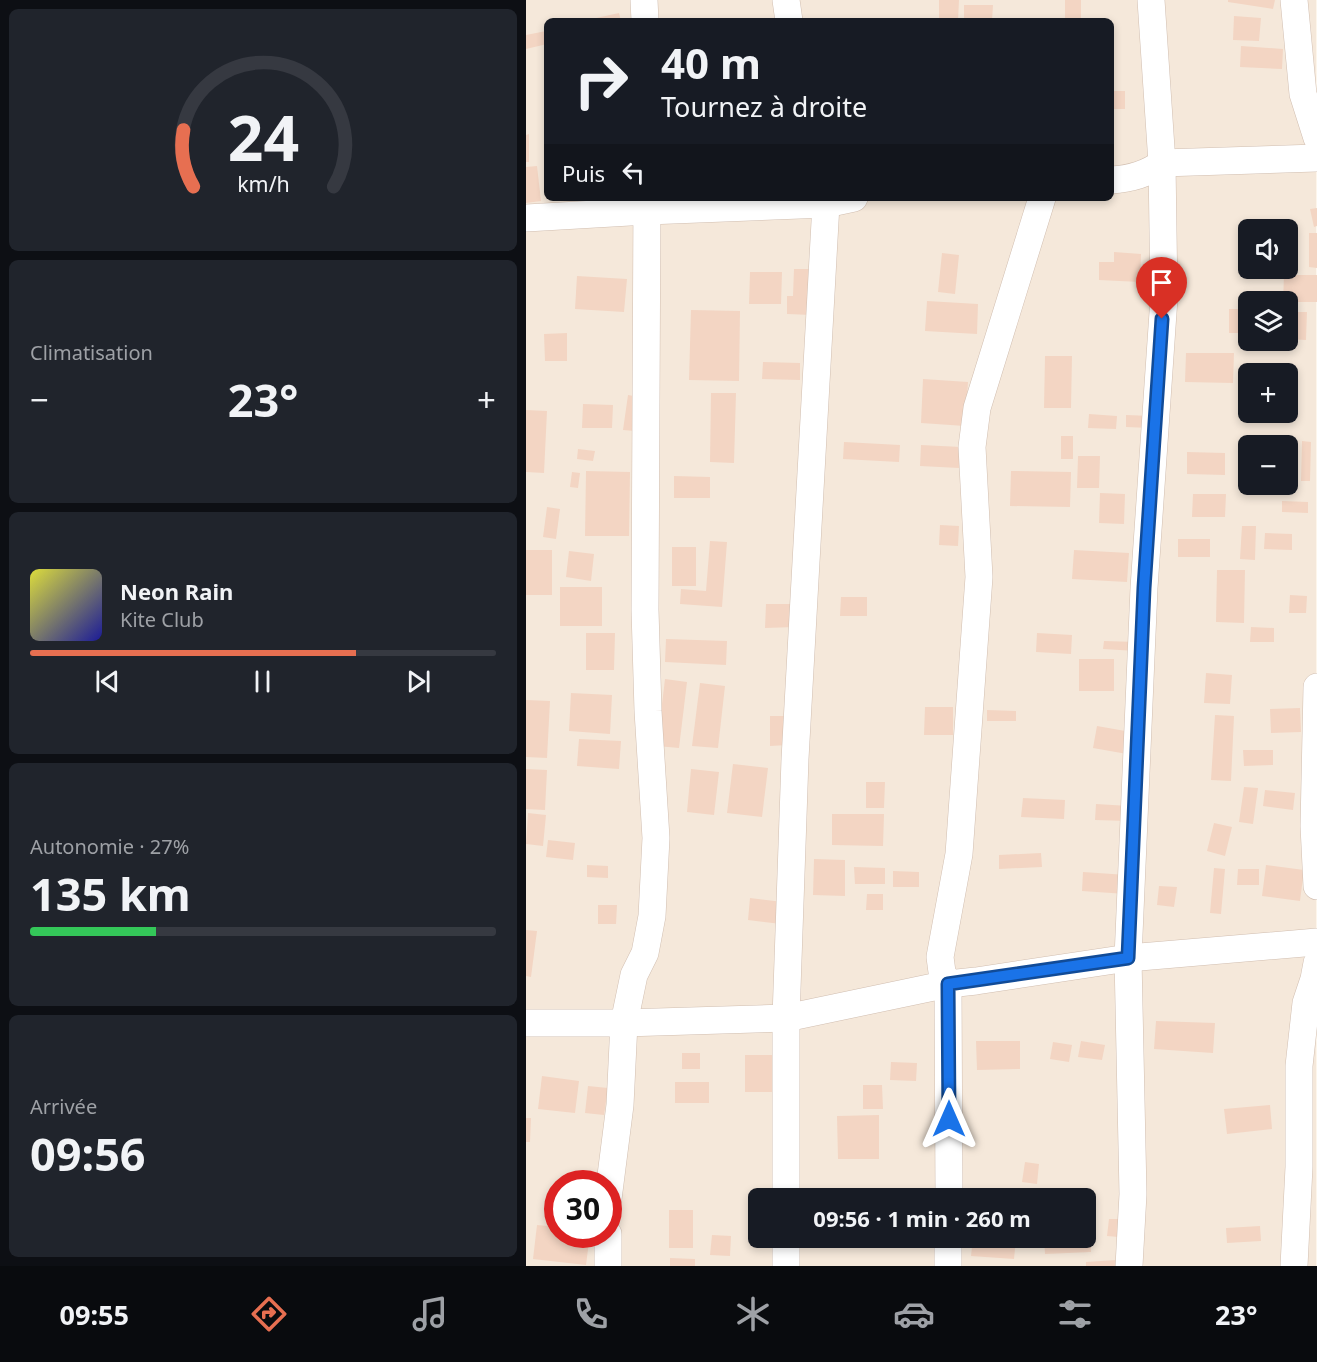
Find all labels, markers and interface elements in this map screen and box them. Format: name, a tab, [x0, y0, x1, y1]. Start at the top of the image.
text: 40 m	[661, 34, 761, 91]
icon: right	[562, 42, 640, 120]
text: Tournez à droite	[661, 88, 867, 125]
text: 24	[227, 94, 299, 179]
icon: left	[617, 156, 650, 189]
text: Puis	[562, 158, 605, 188]
text: km/h	[237, 170, 289, 199]
map controls	[1238, 219, 1298, 495]
button: sound	[1238, 219, 1298, 279]
pin	[1136, 257, 1187, 319]
icon: arrive	[1145, 266, 1178, 299]
button: layers	[1238, 291, 1298, 351]
text: Climatisation	[30, 339, 153, 366]
button: +	[1238, 363, 1298, 423]
text: 23°	[228, 369, 298, 430]
text: −	[30, 377, 49, 422]
text: +	[477, 377, 496, 422]
button: −	[1238, 435, 1298, 495]
text: Neon Rain	[120, 576, 233, 606]
text: Kite Club	[120, 606, 204, 633]
icon: previous	[91, 665, 124, 698]
icon: pause	[246, 665, 279, 698]
icon: next	[402, 665, 435, 698]
text: Autonomie · 27%	[30, 833, 189, 860]
text: 135 km	[30, 863, 191, 924]
position arrow	[917, 1087, 981, 1151]
text: Arrivée	[30, 1093, 97, 1120]
text: 09:56	[30, 1123, 146, 1184]
speed limit sign: 30	[544, 1170, 622, 1248]
text: 09:56 · 1 min · 260 m	[813, 1203, 1031, 1233]
icon: directions	[248, 1293, 290, 1335]
icon: music	[409, 1293, 451, 1335]
icon: phone	[570, 1293, 612, 1335]
icon: climate	[732, 1293, 774, 1335]
icon: car	[893, 1293, 935, 1335]
icon: filters	[1054, 1293, 1096, 1335]
text: 09:55	[60, 1296, 129, 1333]
text: 23°	[1215, 1296, 1257, 1333]

